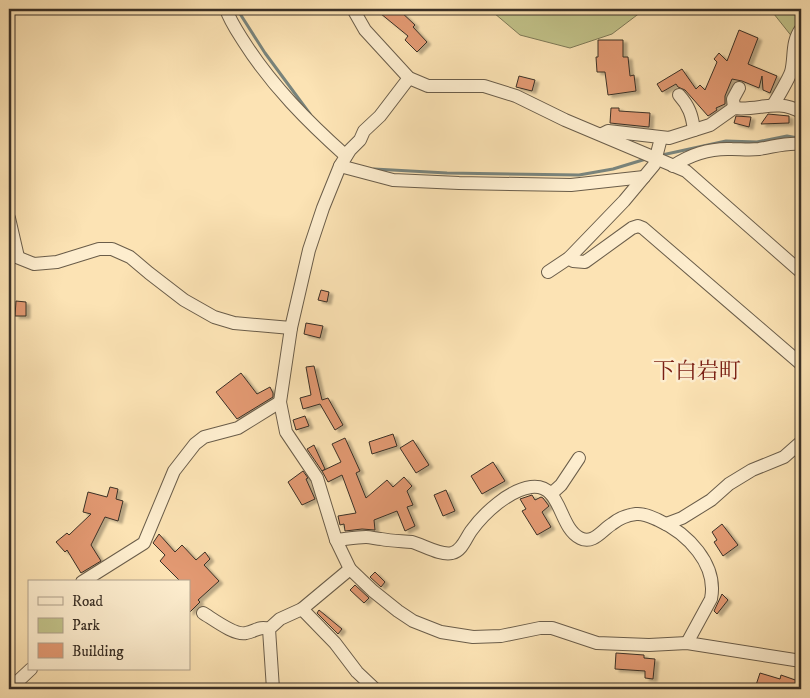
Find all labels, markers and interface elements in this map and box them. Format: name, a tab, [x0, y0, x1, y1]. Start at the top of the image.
district label: 下白岩町	[653, 358, 741, 385]
legend	[28, 580, 190, 670]
text: Road	[72, 592, 104, 611]
text: Park	[72, 616, 101, 635]
text: Building	[72, 642, 124, 661]

